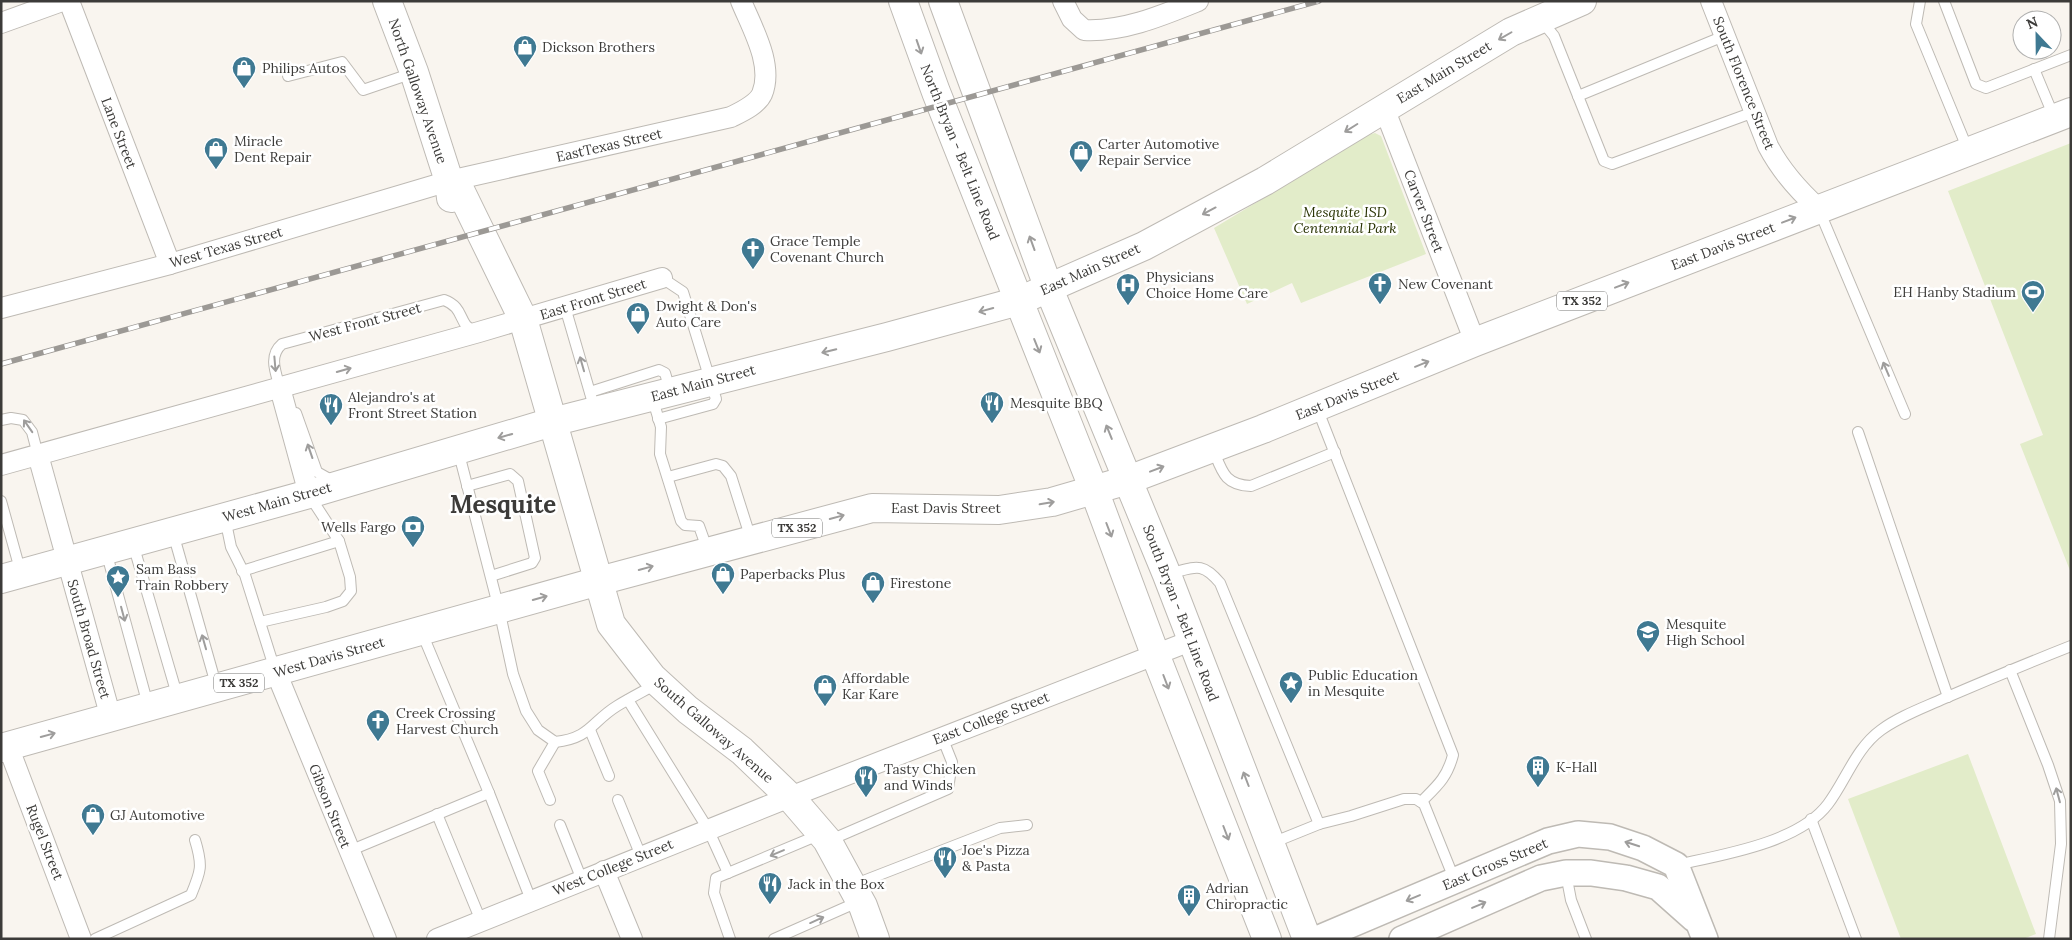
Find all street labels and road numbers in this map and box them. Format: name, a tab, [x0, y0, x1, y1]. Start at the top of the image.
street label: South Florence Street	[1709, 14, 1779, 153]
street label: North Galloway Avenue	[385, 16, 451, 166]
street label: East Main Street	[1393, 36, 1495, 107]
street label: North Bryan - Belt Line Road	[916, 61, 1004, 243]
street label: Lane Street	[97, 95, 141, 172]
street label: EastTexas Street	[554, 124, 664, 166]
street label: Carver Street	[1400, 167, 1448, 255]
street label: East Davis Street	[1669, 218, 1778, 274]
street label: West Texas Street	[167, 222, 285, 272]
street label: East Main Street	[1037, 239, 1143, 299]
street label: East Front Street	[538, 274, 649, 324]
road number: TX 352	[1557, 292, 1607, 310]
street label: West Front Street	[307, 298, 424, 346]
street label: East Main Street	[649, 360, 758, 406]
street label: East Davis Street	[1293, 366, 1402, 424]
street label: West Main Street	[220, 478, 334, 526]
street label: East Davis Street	[891, 499, 1001, 517]
road number: TX 352	[772, 518, 822, 538]
street label: South Bryan - Belt Line Road	[1139, 522, 1223, 704]
street label: South Broad Street	[63, 577, 115, 701]
street label: West Davis Street	[271, 632, 387, 681]
street label: South Galloway Avenue	[651, 673, 778, 787]
road number: TX 352	[214, 674, 264, 692]
street label: East College Street	[930, 687, 1052, 749]
street label: Gibson Street	[305, 761, 355, 851]
street label: Rugel Street	[22, 802, 68, 883]
street label: East Gross Street	[1440, 833, 1551, 894]
street label: West College Street	[550, 834, 676, 899]

